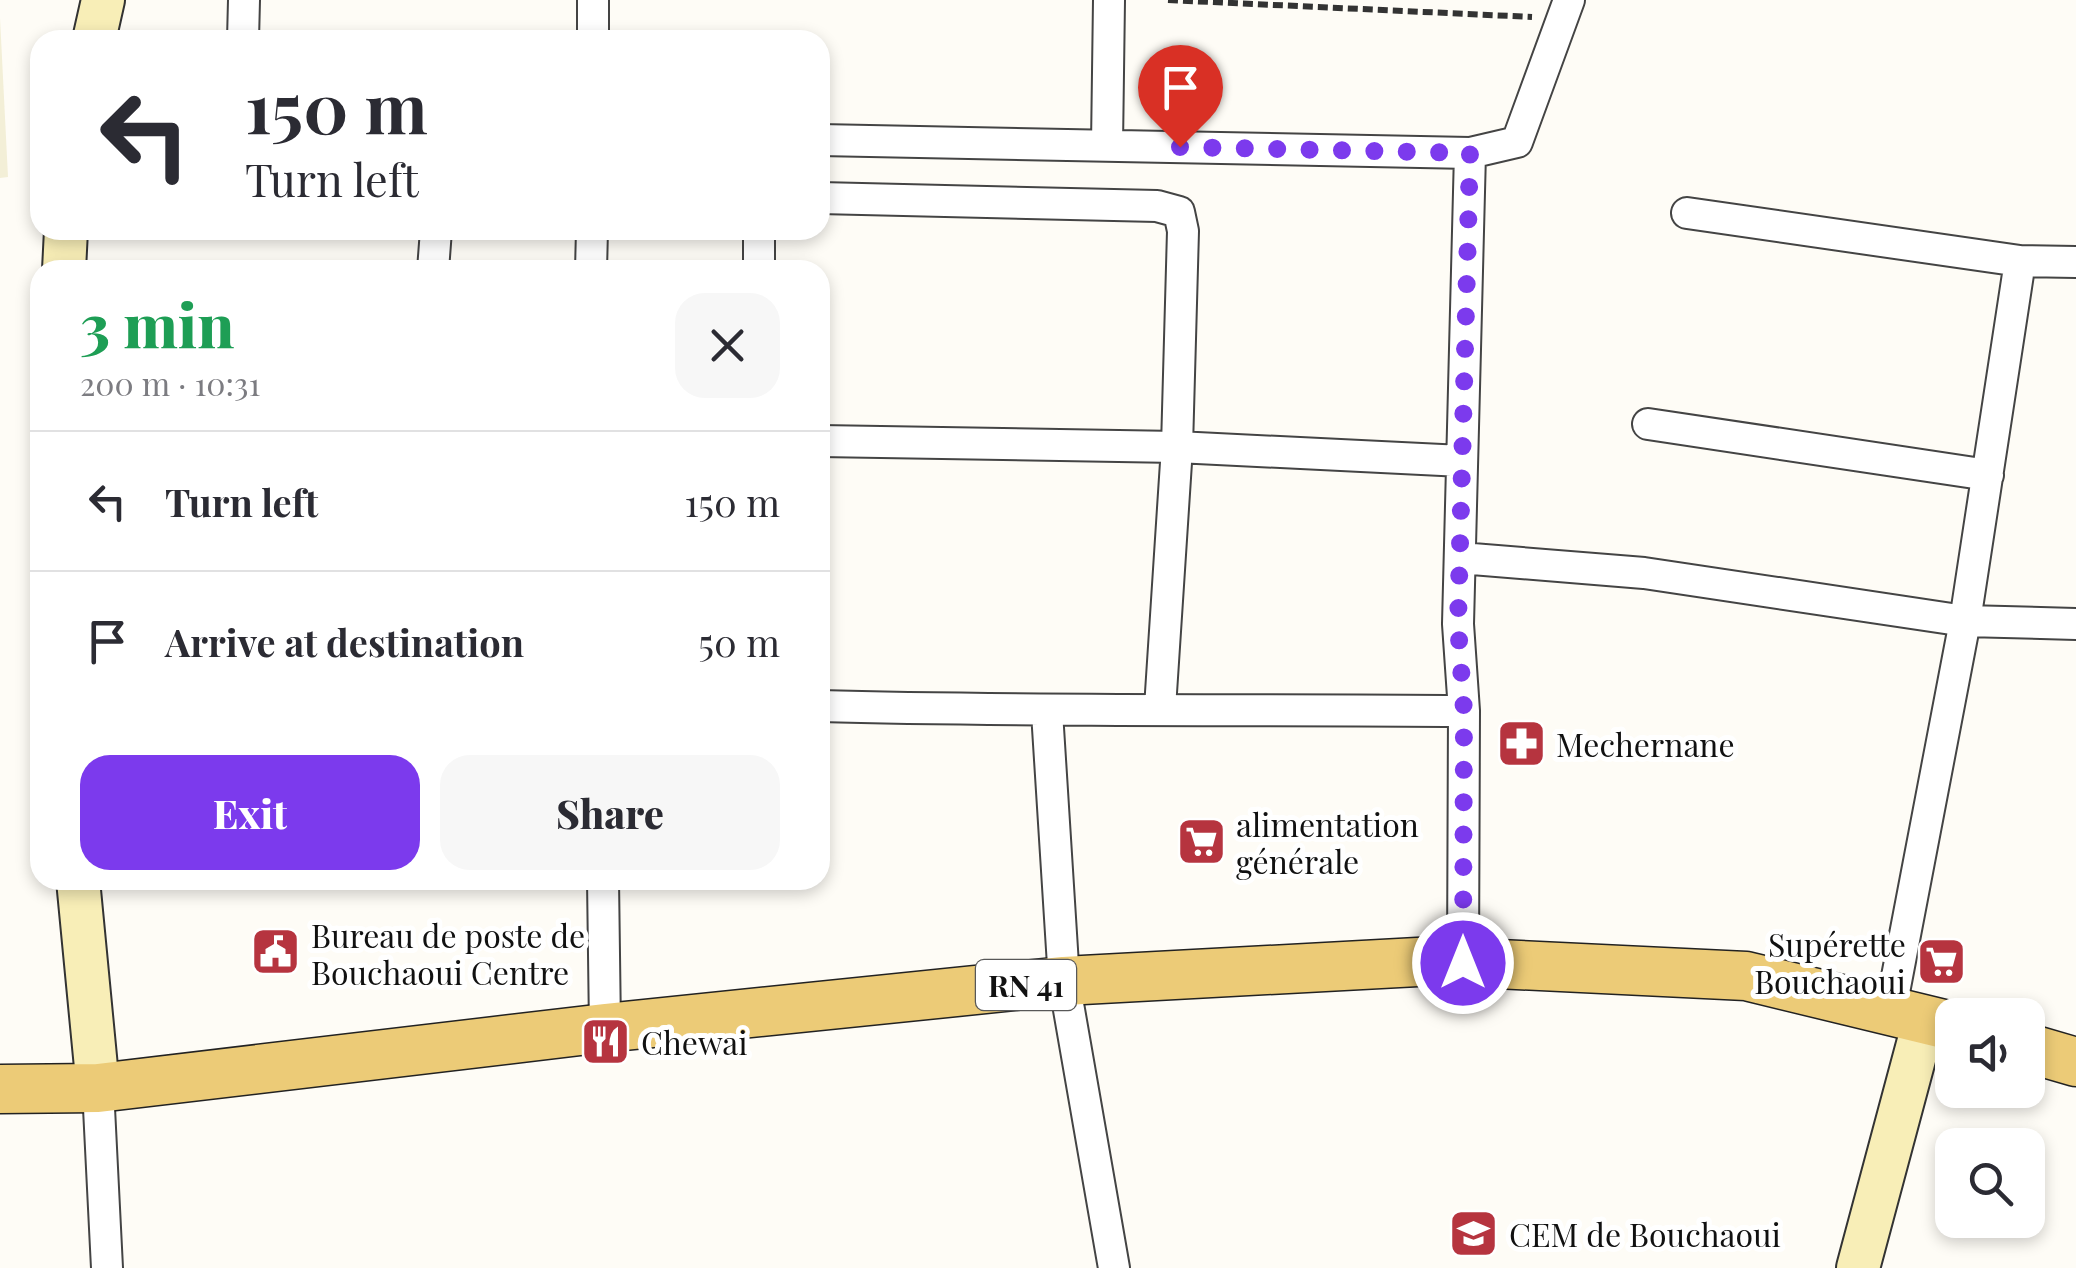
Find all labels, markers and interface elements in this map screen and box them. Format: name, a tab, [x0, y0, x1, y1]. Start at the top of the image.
pin	[1138, 45, 1223, 148]
text: 150 m	[245, 58, 428, 152]
icon: arrive	[1153, 60, 1208, 115]
icon: left	[80, 70, 210, 200]
text: Turn left	[245, 148, 419, 208]
text: 3 min	[80, 283, 234, 363]
button: close	[675, 293, 780, 398]
text: 200 m · 10:31	[80, 361, 260, 404]
icon: left	[80, 474, 135, 529]
text: Turn left	[165, 476, 318, 527]
text: 150 m	[685, 476, 780, 527]
icon: arrive	[80, 614, 135, 669]
text: Arrive at destination	[165, 616, 524, 667]
text: 50 m	[698, 616, 780, 667]
pharmacy icon: Mechernane	[1495, 717, 1547, 769]
place label: Mechernane	[1556, 722, 1735, 765]
button: Exit	[80, 755, 420, 870]
button: Share	[440, 755, 780, 870]
place label: alimentation générale	[1236, 802, 1419, 882]
supermarket icon: alimentation générale	[1175, 815, 1227, 867]
position arrow	[1411, 911, 1515, 1015]
place label: Bureau de poste de Bouchaoui Centre	[311, 913, 585, 993]
place label: Supérette Bouchaoui	[1754, 922, 1906, 1002]
public building icon: Bureau de poste de Bouchaoui Centre	[250, 926, 302, 978]
supermarket icon: Supérette Bouchaoui	[1915, 935, 1967, 987]
road number: RN 41	[976, 960, 1076, 1010]
map controls	[1935, 998, 2045, 1238]
button: sound	[1935, 998, 2045, 1108]
restaurant icon: Chewai	[580, 1015, 632, 1067]
place label: Chewai	[641, 1020, 748, 1063]
button: search	[1935, 1128, 2045, 1238]
school or university icon: CEM de Bouchaoui	[1448, 1207, 1500, 1259]
place label: CEM de Bouchaoui	[1509, 1212, 1781, 1255]

